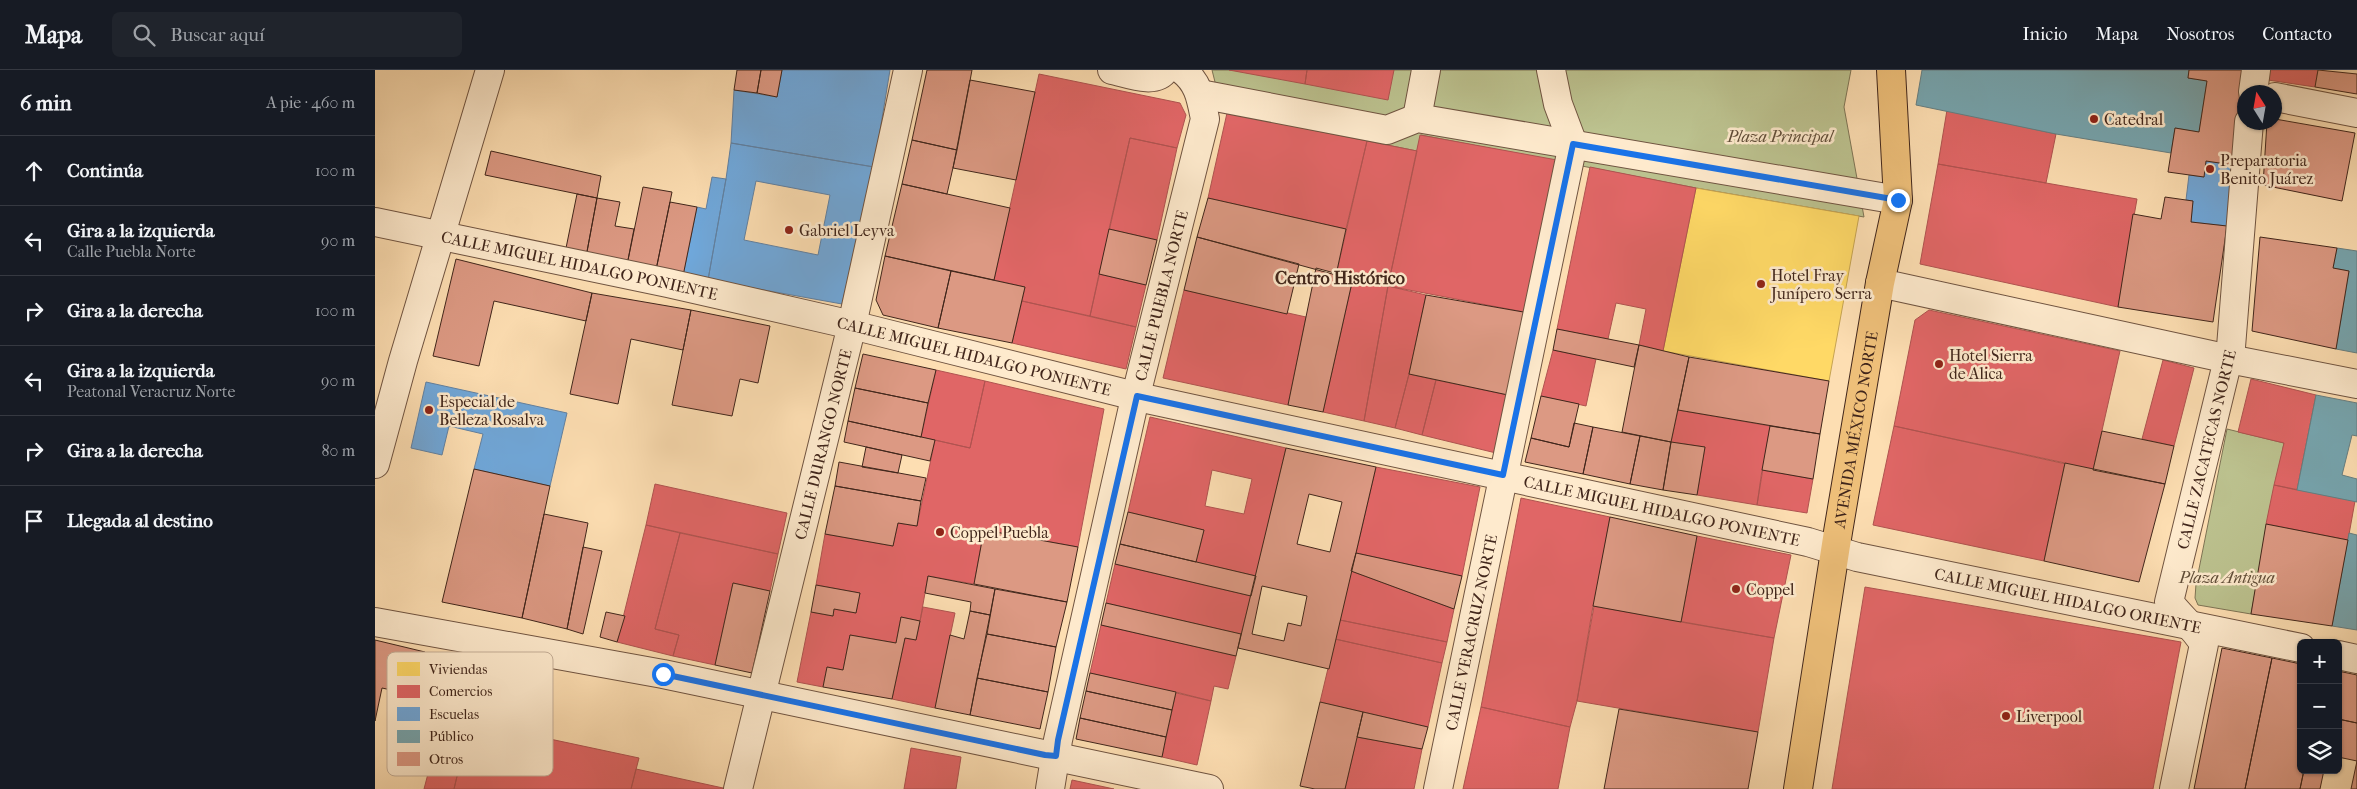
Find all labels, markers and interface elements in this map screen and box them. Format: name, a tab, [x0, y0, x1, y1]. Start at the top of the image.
search box	[112, 12, 462, 57]
text: Mapa	[25, 21, 82, 49]
icon: search	[130, 21, 158, 49]
text: Buscar aquí	[170, 24, 265, 46]
text: Inicio	[2023, 24, 2068, 45]
text: Mapa	[2096, 24, 2138, 45]
text: Nosotros	[2166, 24, 2234, 45]
text: Contacto	[2262, 24, 2332, 45]
north arrow	[2237, 85, 2282, 130]
text: 6 min	[20, 91, 72, 115]
text: A pie · 460 m	[266, 93, 355, 112]
place label: Catedral	[2104, 110, 2164, 129]
marker: Catedral	[2088, 113, 2100, 125]
park label: Plaza Principal	[1726, 127, 1835, 146]
place label: Preparatoria Benito Juárez	[2220, 151, 2313, 188]
icon: ahead	[20, 157, 48, 185]
text: Continúa	[67, 160, 143, 182]
text: 100 m	[315, 161, 355, 180]
marker: Preparatoria Benito Juárez	[2204, 163, 2216, 175]
route end	[1887, 189, 1910, 212]
street label: CALLE PUEBLA NORTE	[1130, 208, 1191, 383]
text: Gira a la izquierda	[67, 220, 214, 242]
place label: Gabriel Leyva	[799, 221, 895, 240]
marker: Gabriel Leyva	[783, 224, 795, 236]
icon: left	[20, 227, 48, 255]
street label: CALLE MIGUEL HIDALGO PONIENTE	[440, 227, 720, 304]
text: 90 m	[321, 231, 355, 250]
text: Calle Puebla Norte	[67, 242, 196, 261]
place label: Hotel Fray Junípero Serra	[1769, 266, 1872, 303]
district label: Centro Histórico	[1275, 268, 1405, 289]
marker: Hotel Fray Junípero Serra	[1755, 278, 1767, 290]
icon: right	[20, 297, 48, 325]
text: Gira a la derecha	[67, 300, 203, 322]
text: 100 m	[315, 301, 355, 320]
street label: CALLE MIGUEL HIDALGO PONIENTE	[835, 312, 1114, 399]
street label: AVENIDA MÉXICO NORTE	[1829, 329, 1881, 531]
place label: Hotel Sierra de Alica	[1949, 346, 2033, 383]
street label: CALLE DURANGO NORTE	[790, 347, 855, 541]
street label: CALLE ZACATECAS NORTE	[2173, 347, 2240, 551]
marker: Hotel Sierra de Alica	[1933, 358, 1945, 370]
text: Gira a la izquierda	[67, 360, 214, 382]
icon: left	[20, 367, 48, 395]
text: 90 m	[321, 371, 355, 390]
text: Peatonal Veracruz Norte	[67, 382, 235, 401]
place label: Especial de Belleza Rosalva	[439, 392, 545, 429]
marker: Especial de Belleza Rosalva	[423, 404, 435, 416]
icon: right	[20, 437, 48, 465]
text: Gira a la derecha	[67, 440, 203, 462]
text: 80 m	[321, 441, 355, 460]
street label: CALLE MIGUEL HIDALGO PONIENTE	[1522, 471, 1802, 550]
icon: arrive	[20, 507, 48, 535]
text: Llegada al destino	[67, 510, 213, 532]
place label: Coppel Puebla	[950, 523, 1049, 542]
marker: Coppel Puebla	[934, 526, 946, 538]
street label: CALLE VERACRUZ NORTE	[1441, 532, 1501, 732]
street label: CALLE MIGUEL HIDALGO ORIENTE	[1933, 564, 2203, 637]
park label: Plaza Antigua	[2178, 568, 2275, 587]
place label: Coppel	[1746, 580, 1795, 599]
marker: Coppel	[1730, 583, 1742, 595]
map controls	[2297, 639, 2342, 774]
button: +	[2297, 639, 2342, 684]
legend	[387, 652, 553, 776]
text: Viviendas	[428, 661, 487, 678]
route start	[652, 663, 675, 686]
text: Comercios	[429, 683, 492, 700]
button: −	[2297, 684, 2342, 729]
text: Escuelas	[429, 706, 479, 723]
place label: Liverpool	[2016, 707, 2083, 726]
marker: Liverpool	[2000, 710, 2012, 722]
text: Público	[429, 728, 474, 745]
button: layers	[2297, 729, 2342, 774]
text: Otros	[429, 751, 463, 768]

